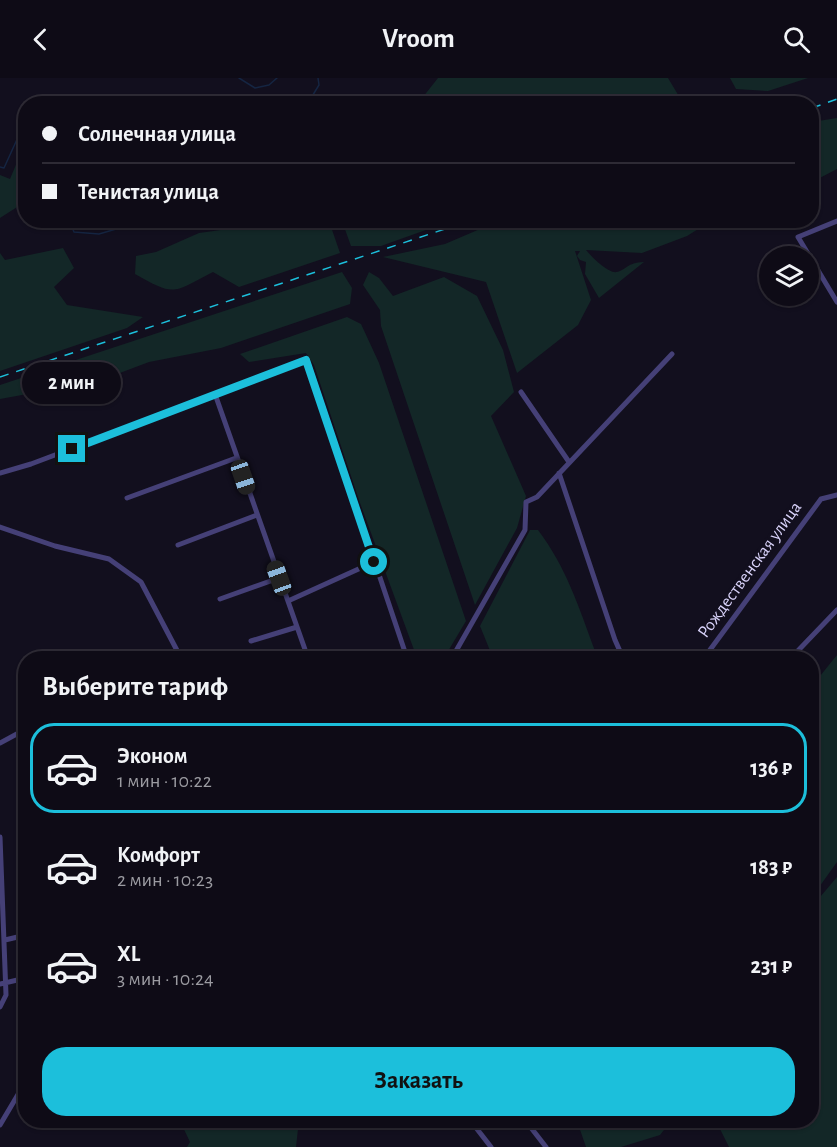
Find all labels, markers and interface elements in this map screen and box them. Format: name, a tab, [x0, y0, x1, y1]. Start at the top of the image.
icon: back	[24, 23, 57, 56]
icon: search	[780, 23, 813, 56]
text: Vroom	[382, 25, 455, 52]
text: Солнечная улица	[78, 123, 236, 145]
text: Тенистая улица	[78, 181, 219, 203]
map controls	[759, 246, 819, 306]
button: layers	[759, 246, 819, 306]
callout: 2 мин	[22, 362, 122, 404]
text: 2 мин	[48, 373, 95, 393]
route end	[58, 435, 85, 462]
car	[229, 457, 257, 497]
street label: Рождественская улица	[695, 499, 805, 641]
route start	[360, 548, 387, 575]
car	[264, 558, 294, 598]
text: Выберите тариф	[42, 673, 228, 700]
icon: car	[45, 741, 99, 795]
text: Эконом	[117, 745, 188, 767]
text: 136 ₽	[750, 757, 792, 779]
text: 1 мин · 10:22	[117, 771, 212, 791]
icon: car	[45, 840, 99, 894]
text: Комфорт	[117, 844, 200, 866]
text: 183 ₽	[750, 856, 792, 878]
text: 2 мин · 10:23	[117, 870, 213, 890]
icon: car	[45, 939, 99, 993]
text: XL	[117, 943, 140, 965]
text: 231 ₽	[751, 955, 792, 977]
text: 3 мин · 10:24	[117, 969, 214, 989]
button: Заказать	[42, 1047, 795, 1116]

